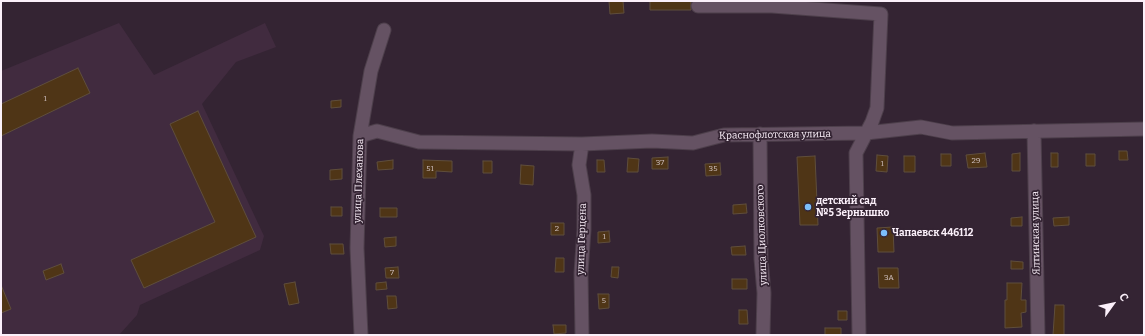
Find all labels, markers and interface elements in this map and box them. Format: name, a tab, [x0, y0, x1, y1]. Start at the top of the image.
house number: 1	[43, 94, 47, 104]
street label: Краснофлотская улица	[719, 128, 831, 142]
street label: улица Плеханова	[352, 139, 366, 223]
house number: 29	[971, 156, 981, 166]
house number: 37	[656, 158, 664, 168]
house number: 1	[880, 159, 884, 169]
house number: 51	[426, 164, 434, 174]
house number: 35	[709, 164, 717, 174]
street label: улица Циолковского	[754, 184, 770, 286]
street label: Ялтинская улица	[1029, 191, 1043, 275]
place label: детский сад №5 Зернышко	[816, 195, 889, 218]
marker: детский сад №5 Зернышко	[803, 202, 813, 212]
street label: улица Герцена	[575, 203, 589, 275]
house number: 2	[555, 224, 559, 234]
place label: Чапаевск 446112	[892, 227, 973, 239]
marker: Чапаевск 446112	[879, 228, 889, 238]
house number: 1	[602, 232, 606, 242]
house number: 7	[390, 268, 394, 278]
house number: 3А	[884, 273, 894, 283]
north arrow	[1093, 284, 1133, 324]
text: С	[1116, 291, 1131, 304]
house number: 5	[602, 296, 606, 306]

